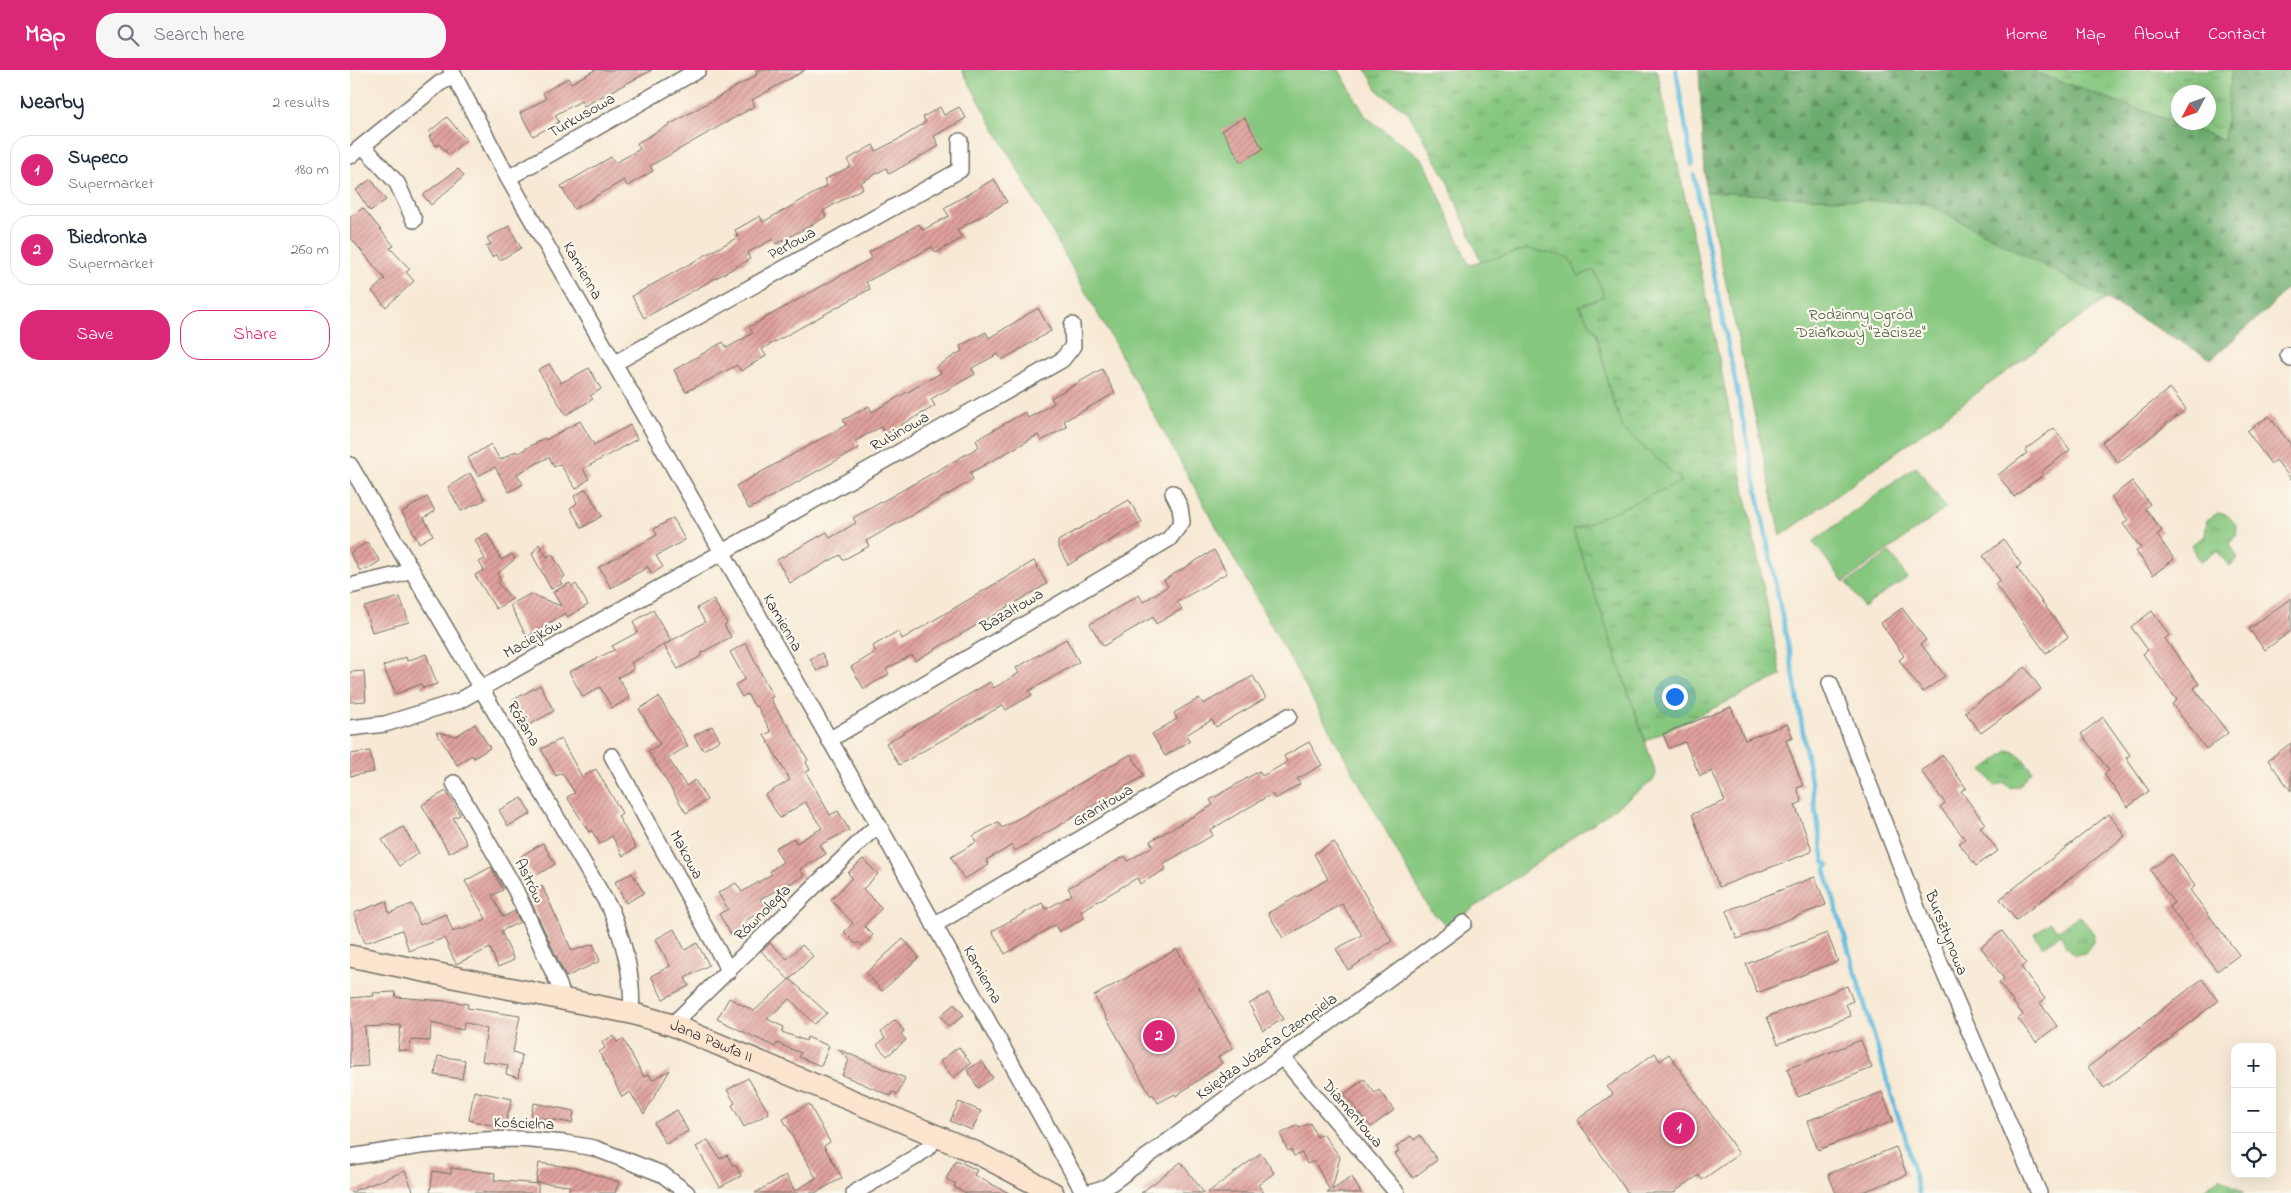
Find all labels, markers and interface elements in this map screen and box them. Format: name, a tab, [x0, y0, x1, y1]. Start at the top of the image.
search box	[96, 13, 446, 58]
text: Map	[25, 18, 66, 53]
icon: search	[114, 21, 142, 49]
text: Search here	[154, 22, 245, 49]
text: Home	[2006, 22, 2047, 48]
text: Map	[2075, 22, 2106, 48]
text: About	[2134, 22, 2180, 48]
text: Contact	[2208, 22, 2266, 48]
north arrow	[2171, 85, 2216, 130]
street label: Turkusowa	[544, 87, 620, 145]
text: Nearby	[20, 88, 84, 118]
text: 2 results	[272, 91, 330, 115]
text: Supeco	[68, 145, 128, 172]
text: 1	[34, 158, 40, 182]
text: 180 m	[295, 158, 329, 182]
text: Supermarket	[68, 172, 154, 196]
street label: Perłowa	[764, 221, 820, 267]
text: Biedronka	[68, 225, 147, 252]
text: 2	[33, 238, 41, 262]
text: 260 m	[291, 238, 329, 262]
street label: Kamienna	[556, 238, 608, 304]
text: Supermarket	[68, 252, 154, 276]
park label: Rodzinny Ogród Działkowy "Zacisze"	[1795, 303, 1926, 345]
button: Save	[20, 310, 170, 360]
button: Share	[180, 310, 330, 360]
street label: Rubinowa	[866, 405, 934, 459]
street label: Bazaltowa	[975, 583, 1048, 640]
street label: Kamienna	[756, 590, 808, 656]
street label: Maciejków	[499, 612, 567, 666]
your location	[1662, 684, 1688, 710]
street label: Różana	[500, 697, 546, 751]
street label: Granitowa	[1068, 778, 1138, 834]
street label: Makowa	[663, 826, 709, 884]
street label: Astrów	[508, 855, 550, 907]
street label: Równoległa	[729, 879, 797, 947]
street label: Bursztynowa	[1918, 886, 1974, 979]
street label: Kamienna	[956, 942, 1008, 1008]
street label: Księdza Józefa Czempiela	[1191, 987, 1343, 1107]
street label: Jana Pawła II	[666, 1013, 756, 1070]
pin: 2	[1143, 1017, 1175, 1055]
map controls	[2231, 1043, 2276, 1178]
button: +	[2231, 1043, 2276, 1088]
street label: Diamentowa	[1315, 1074, 1388, 1153]
button: −	[2231, 1088, 2276, 1133]
pin: 1	[1663, 1109, 1695, 1147]
street label: Kościelna	[493, 1111, 555, 1137]
button: locate	[2231, 1133, 2276, 1178]

